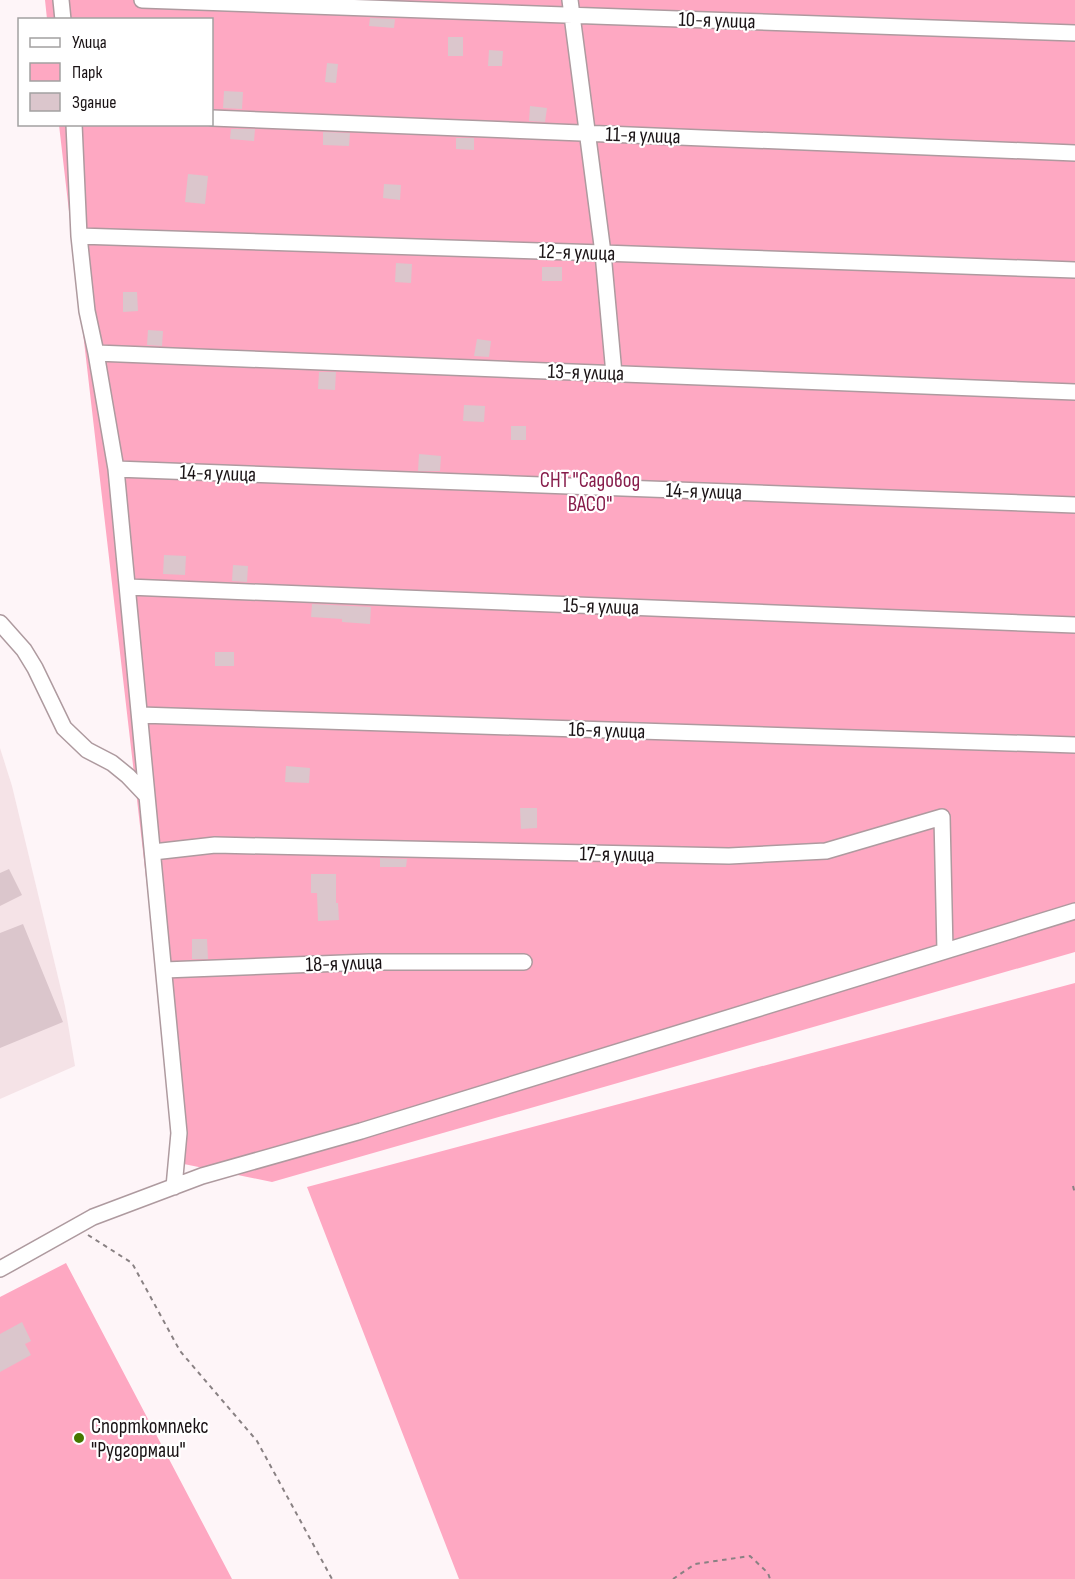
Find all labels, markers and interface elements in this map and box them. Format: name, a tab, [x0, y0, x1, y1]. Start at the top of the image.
street label: 10-я улица	[678, 7, 756, 34]
legend	[18, 18, 213, 126]
text: Улица	[72, 32, 107, 53]
text: Парк	[72, 62, 103, 83]
text: Здание	[72, 92, 117, 113]
street label: 11-я улица	[605, 122, 681, 149]
street label: 12-я улица	[538, 239, 616, 266]
street label: 13-я улица	[547, 359, 625, 386]
street label: 14-я улица	[179, 460, 257, 487]
park label: СНТ "Садовод ВАСО"	[540, 468, 640, 517]
street label: 14-я улица	[665, 478, 743, 505]
street label: 15-я улица	[563, 593, 639, 620]
street label: 16-я улица	[568, 717, 646, 744]
street label: 17-я улица	[579, 841, 655, 868]
street label: 18-я улица	[305, 950, 383, 977]
place label: Спорткомплекс "Рудгормаш"	[91, 1414, 209, 1463]
marker: Спорткомплекс "Рудгормаш"	[72, 1431, 86, 1445]

